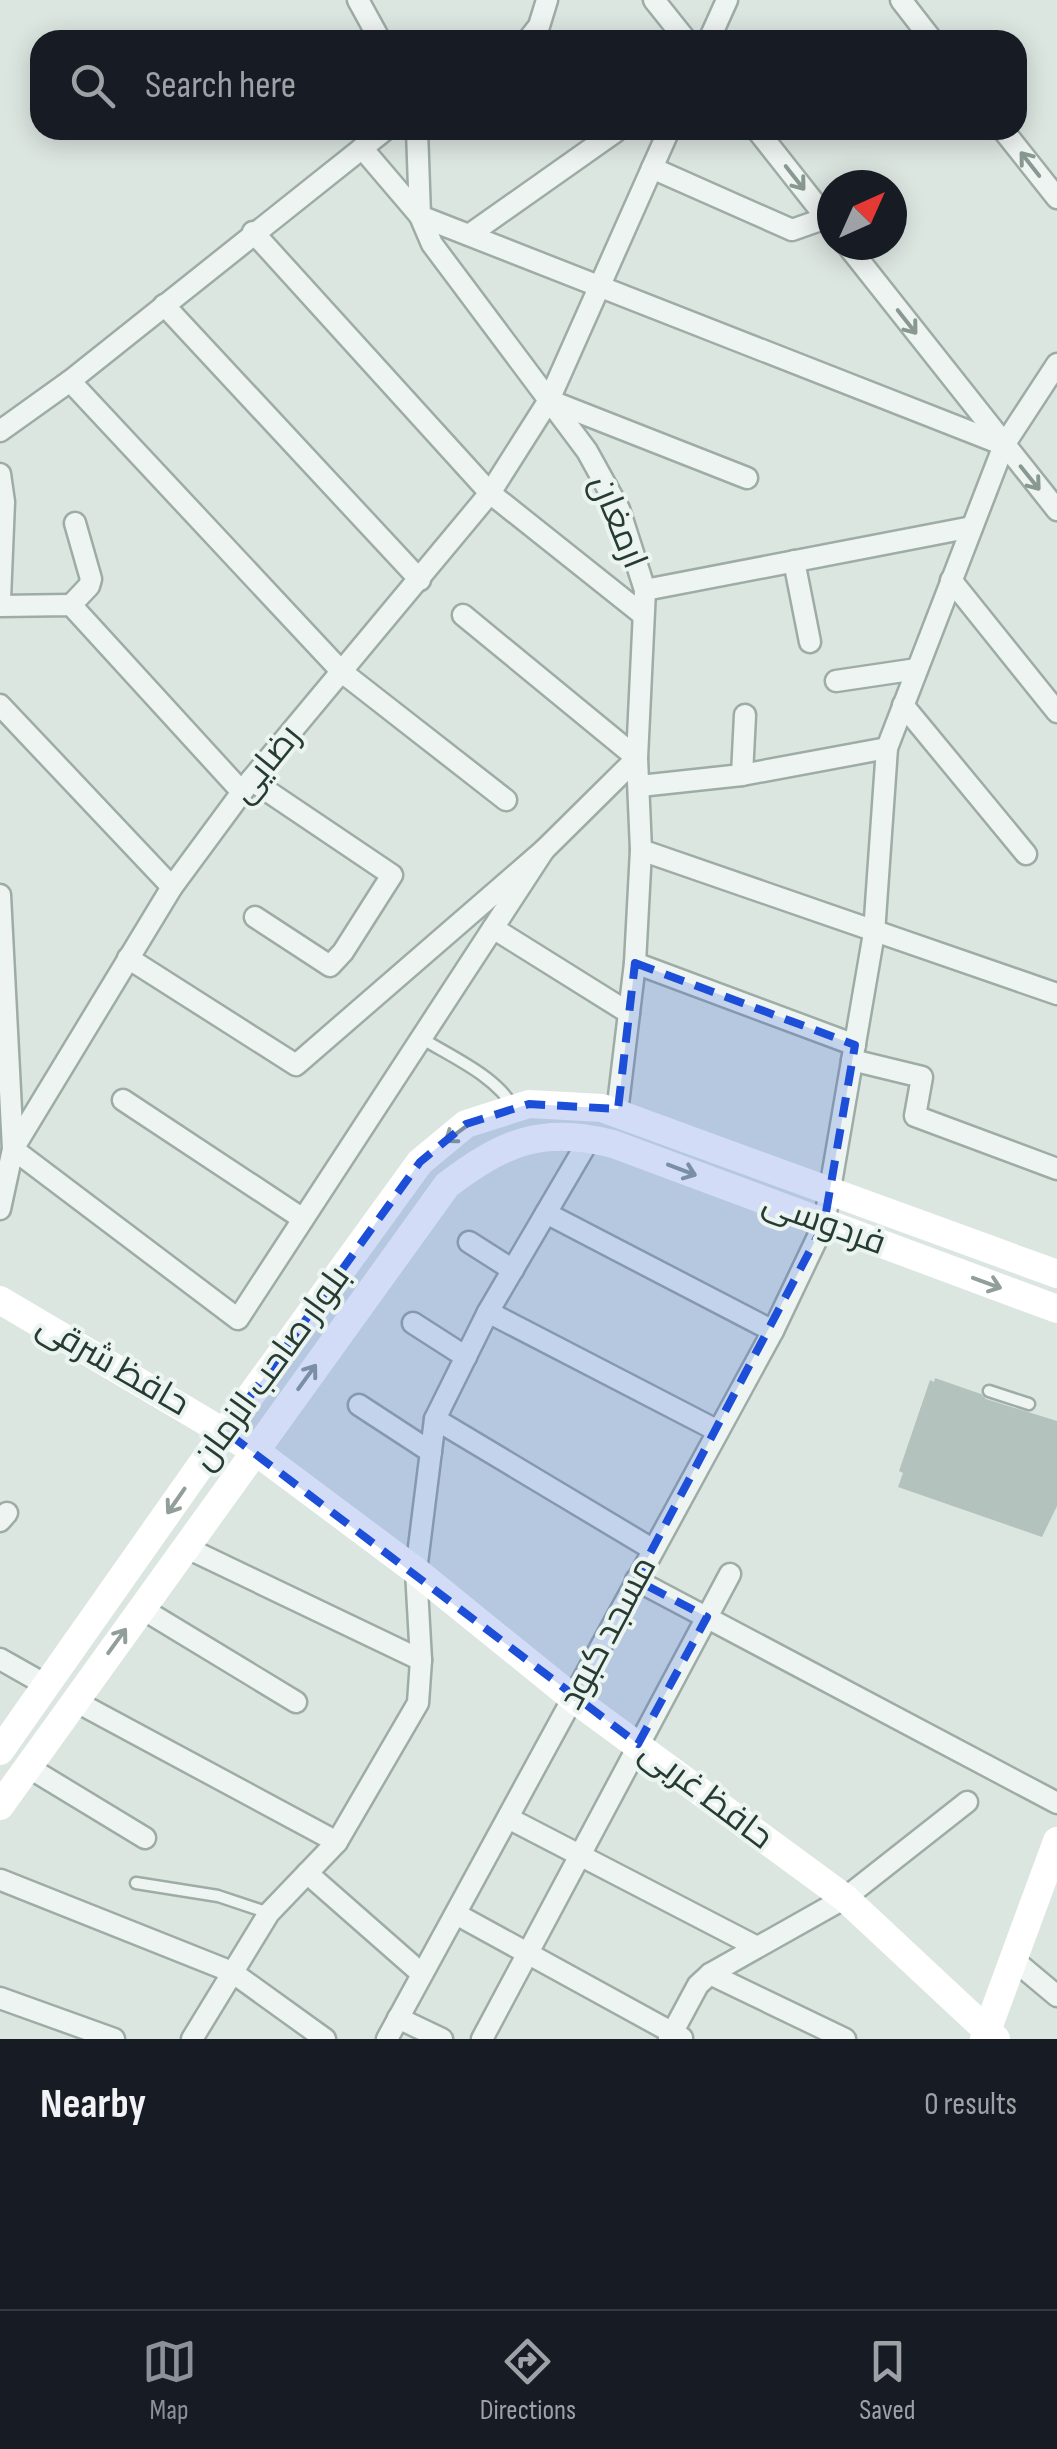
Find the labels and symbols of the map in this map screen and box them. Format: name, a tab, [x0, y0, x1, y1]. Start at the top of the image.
one-way arrow	[1020, 151, 1041, 178]
one-way arrow	[783, 164, 805, 190]
north arrow	[817, 170, 907, 260]
one-way arrow	[897, 308, 918, 335]
one-way arrow	[1019, 464, 1041, 490]
street label: ارمغان	[580, 469, 656, 575]
street label: رضایی	[221, 716, 311, 812]
one-way arrow	[444, 1122, 471, 1143]
one-way arrow	[667, 1163, 697, 1181]
street label: فردوسی	[757, 1181, 891, 1265]
street label: بلوار صاحب الزمان	[182, 1257, 360, 1479]
one-way arrow	[971, 1275, 1002, 1293]
street label: حافظ شرقی	[29, 1304, 197, 1426]
one-way arrow	[296, 1364, 317, 1391]
one-way arrow	[166, 1486, 187, 1514]
street label: مسجد کبود	[550, 1549, 666, 1717]
one-way arrow	[106, 1628, 127, 1655]
street label: حافظ غربی	[631, 1731, 781, 1859]

